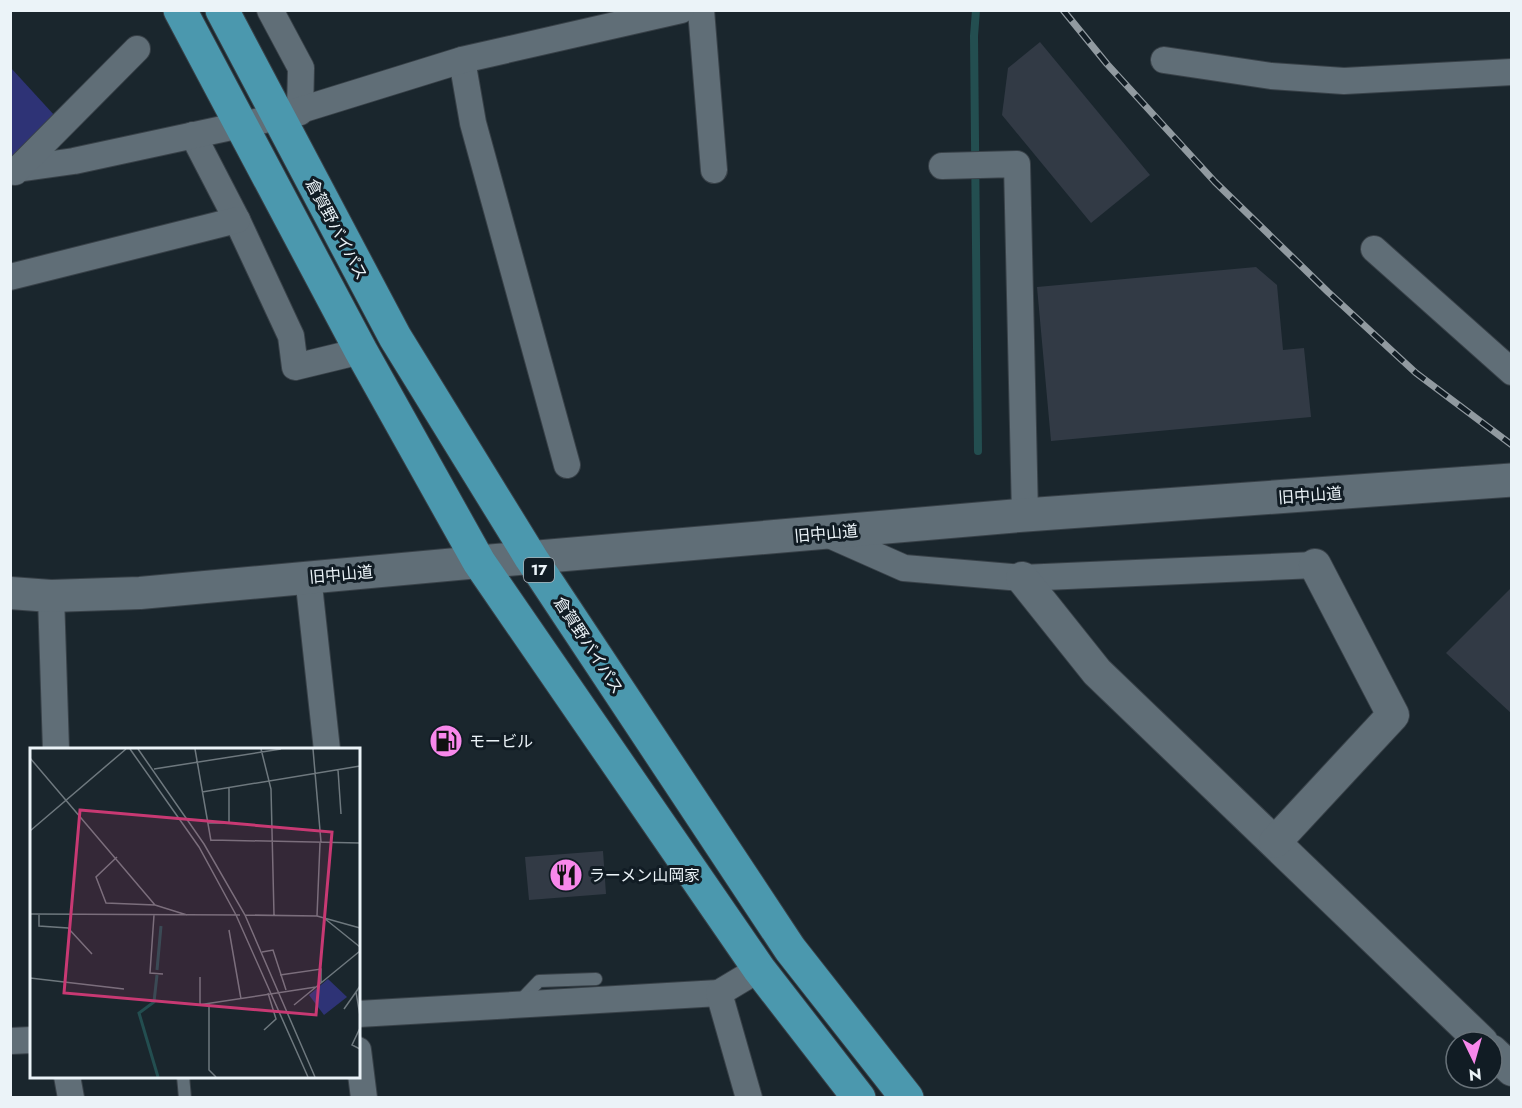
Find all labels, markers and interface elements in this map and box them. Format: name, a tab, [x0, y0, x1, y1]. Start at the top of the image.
street label: 倉賀野バイパス	[300, 175, 373, 284]
street label: 旧中山道	[1277, 482, 1343, 509]
street label: 旧中山道	[793, 519, 859, 548]
road number: 17	[524, 558, 554, 582]
street label: 旧中山道	[308, 560, 374, 589]
street label: 倉賀野バイパス	[549, 592, 629, 698]
fuel station icon: モービル	[428, 723, 464, 759]
place label: モービル	[469, 730, 533, 753]
inset map	[30, 748, 360, 1078]
restaurant icon: ラーメン山岡家	[548, 857, 584, 893]
place label: ラーメン山岡家	[589, 864, 700, 887]
north arrow	[1444, 1030, 1504, 1090]
text: N	[1468, 1062, 1483, 1086]

